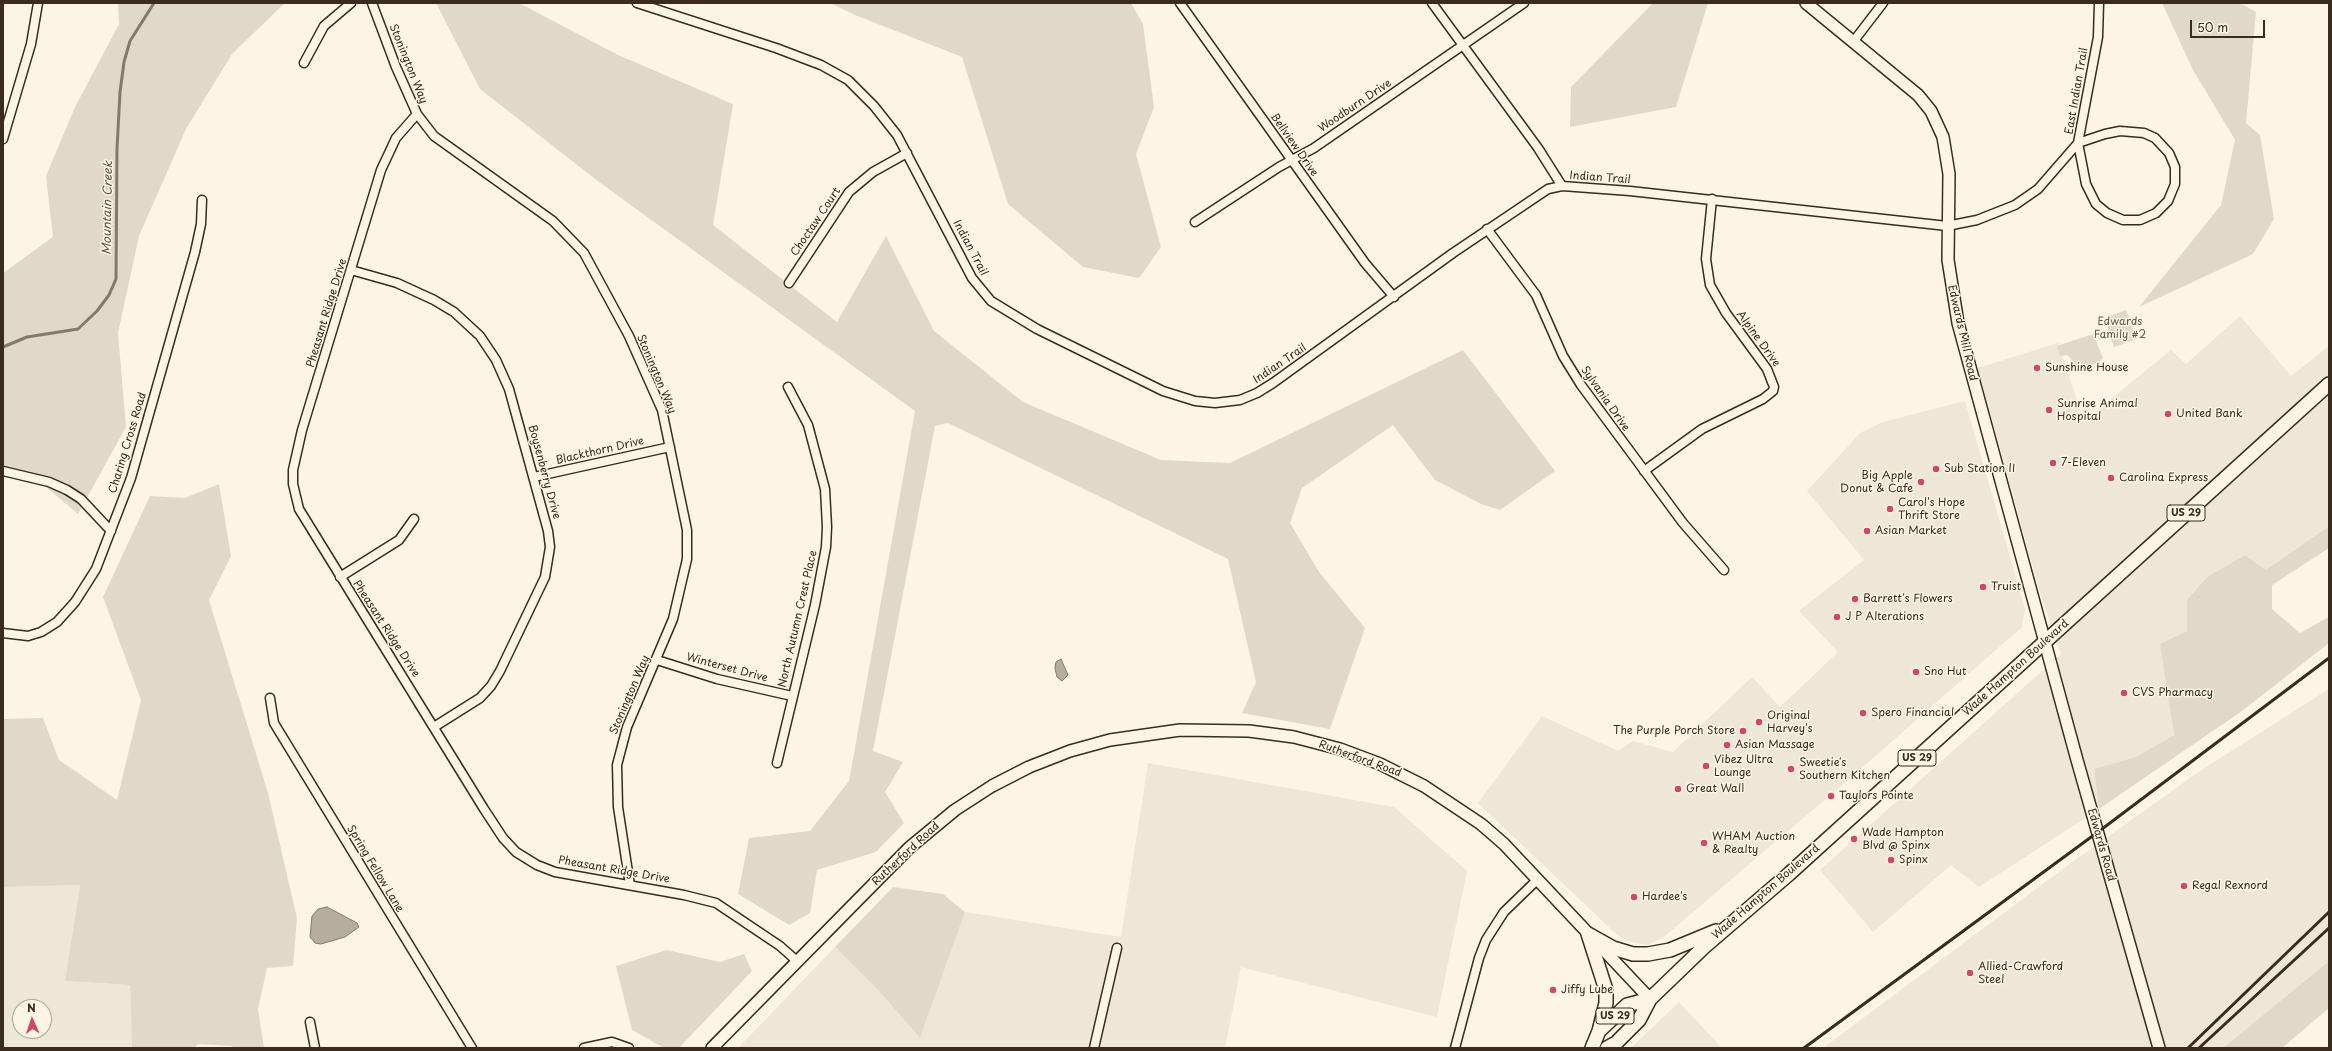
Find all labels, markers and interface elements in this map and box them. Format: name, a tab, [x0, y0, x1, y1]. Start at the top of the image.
scale bar	[2192, 12, 2267, 38]
text: 50 m	[2197, 18, 2228, 36]
street label: Stonington Way	[386, 22, 430, 106]
street label: East Indian Trail	[2063, 47, 2091, 135]
street label: Woodburn Drive	[1316, 77, 1394, 135]
street label: Bellview Drive	[1267, 111, 1321, 179]
water label: Mountain Creek	[100, 161, 116, 255]
street label: Indian Trail	[1569, 169, 1631, 187]
street label: Choctaw Court	[788, 185, 844, 259]
street label: Indian Trail	[950, 218, 990, 278]
street label: Pheasant Ridge Drive	[304, 257, 350, 369]
street label: Edwards Mill Road	[1945, 284, 1979, 382]
street label: Alpine Drive	[1733, 308, 1783, 370]
park label: Edwards Family #2	[2094, 315, 2146, 341]
street label: Stonington Way	[633, 332, 679, 416]
street label: Indian Trail	[1251, 341, 1309, 387]
place label: Sunshine House	[2045, 361, 2128, 375]
marker: Sunshine House	[2032, 363, 2042, 373]
street label: Sylvania Drive	[1578, 364, 1632, 434]
street label: Charing Cross Road	[106, 391, 150, 495]
place label: Sunrise Animal Hospital	[2057, 397, 2138, 423]
marker: Sunrise Animal Hospital	[2044, 405, 2054, 415]
place label: United Bank	[2176, 407, 2243, 421]
marker: United Bank	[2163, 409, 2173, 419]
street label: Boysenberry Drive	[525, 423, 563, 521]
street label: Blackthorn Drive	[555, 434, 645, 468]
place label: 7-Eleven	[2061, 456, 2106, 470]
marker: 7-Eleven	[2048, 458, 2058, 468]
place label: Sub Station II	[1944, 462, 2015, 476]
marker: Sub Station II	[1931, 464, 1941, 474]
place label: Big Apple Donut & Cafe	[1840, 469, 1913, 495]
place label: Carolina Express	[2119, 471, 2208, 485]
marker: Carolina Express	[2106, 473, 2116, 483]
marker: Big Apple Donut & Cafe	[1916, 477, 1926, 487]
place label: Carol's Hope Thrift Store	[1898, 496, 1965, 522]
marker: Carol's Hope Thrift Store	[1885, 504, 1895, 514]
road number: US 29	[2167, 505, 2205, 521]
place label: Asian Market	[1875, 524, 1947, 538]
marker: Asian Market	[1862, 526, 1872, 536]
street label: North Autumn Crest Place	[776, 549, 820, 689]
street label: Pheasant Ridge Drive	[350, 578, 422, 680]
place label: Truist	[1991, 580, 2021, 594]
marker: Truist	[1978, 582, 1988, 592]
place label: Barrett's Flowers	[1863, 592, 1953, 606]
marker: Barrett's Flowers	[1850, 594, 1860, 604]
place label: J P Alterations	[1845, 610, 1924, 624]
marker: J P Alterations	[1832, 612, 1842, 622]
street label: Wade Hampton Boulevard	[1960, 617, 2072, 719]
street label: Winterset Drive	[685, 651, 769, 685]
street label: Stonington Way	[607, 653, 653, 737]
place label: Sno Hut	[1924, 665, 1966, 679]
marker: Sno Hut	[1911, 667, 1921, 677]
place label: CVS Pharmacy	[2132, 686, 2213, 700]
marker: CVS Pharmacy	[2119, 688, 2129, 698]
place label: Spero Financial	[1871, 706, 1954, 720]
marker: Spero Financial	[1858, 708, 1868, 718]
place label: Original Harvey's	[1767, 709, 1812, 735]
marker: Original Harvey's	[1754, 717, 1764, 727]
place label: The Purple Porch Store	[1613, 724, 1735, 738]
marker: The Purple Porch Store	[1738, 726, 1748, 736]
street label: Rutherford Road	[1317, 738, 1403, 780]
place label: Asian Massage	[1735, 738, 1815, 752]
marker: Asian Massage	[1722, 740, 1732, 750]
road number: US 29	[1898, 750, 1936, 766]
place label: Vibez Ultra Lounge	[1714, 753, 1773, 779]
place label: Sweetie's Southern Kitchen	[1799, 756, 1890, 782]
marker: Vibez Ultra Lounge	[1701, 761, 1711, 771]
marker: Sweetie's Southern Kitchen	[1786, 764, 1796, 774]
place label: Great Wall	[1686, 782, 1744, 796]
marker: Great Wall	[1673, 784, 1683, 794]
place label: Taylors Pointe	[1839, 789, 1914, 803]
marker: Taylors Pointe	[1826, 791, 1836, 801]
street label: Edwards Road	[2084, 807, 2118, 883]
street label: Rutherford Road	[870, 819, 942, 889]
street label: Spring Fellow Lane	[344, 823, 406, 915]
place label: Wade Hampton Blvd @ Spinx	[1862, 826, 1944, 852]
place label: WHAM Auction & Realty	[1712, 830, 1795, 856]
marker: Wade Hampton Blvd @ Spinx	[1849, 834, 1859, 844]
marker: WHAM Auction & Realty	[1699, 838, 1709, 848]
street label: Wade Hampton Boulevard	[1710, 842, 1822, 942]
place label: Spinx	[1899, 853, 1928, 867]
street label: Pheasant Ridge Drive	[557, 854, 671, 886]
marker: Spinx	[1886, 855, 1896, 865]
place label: Regal Rexnord	[2192, 879, 2268, 893]
marker: Regal Rexnord	[2179, 881, 2189, 891]
place label: Hardee's	[1642, 890, 1687, 904]
marker: Hardee's	[1629, 892, 1639, 902]
place label: Allied-Crawford Steel	[1978, 960, 2063, 986]
marker: Allied-Crawford Steel	[1965, 968, 1975, 978]
place label: Jiffy Lube	[1561, 983, 1613, 997]
marker: Jiffy Lube	[1548, 985, 1558, 995]
north arrow	[12, 999, 52, 1039]
text: N	[27, 999, 36, 1016]
road number: US 29	[1596, 1008, 1634, 1024]

